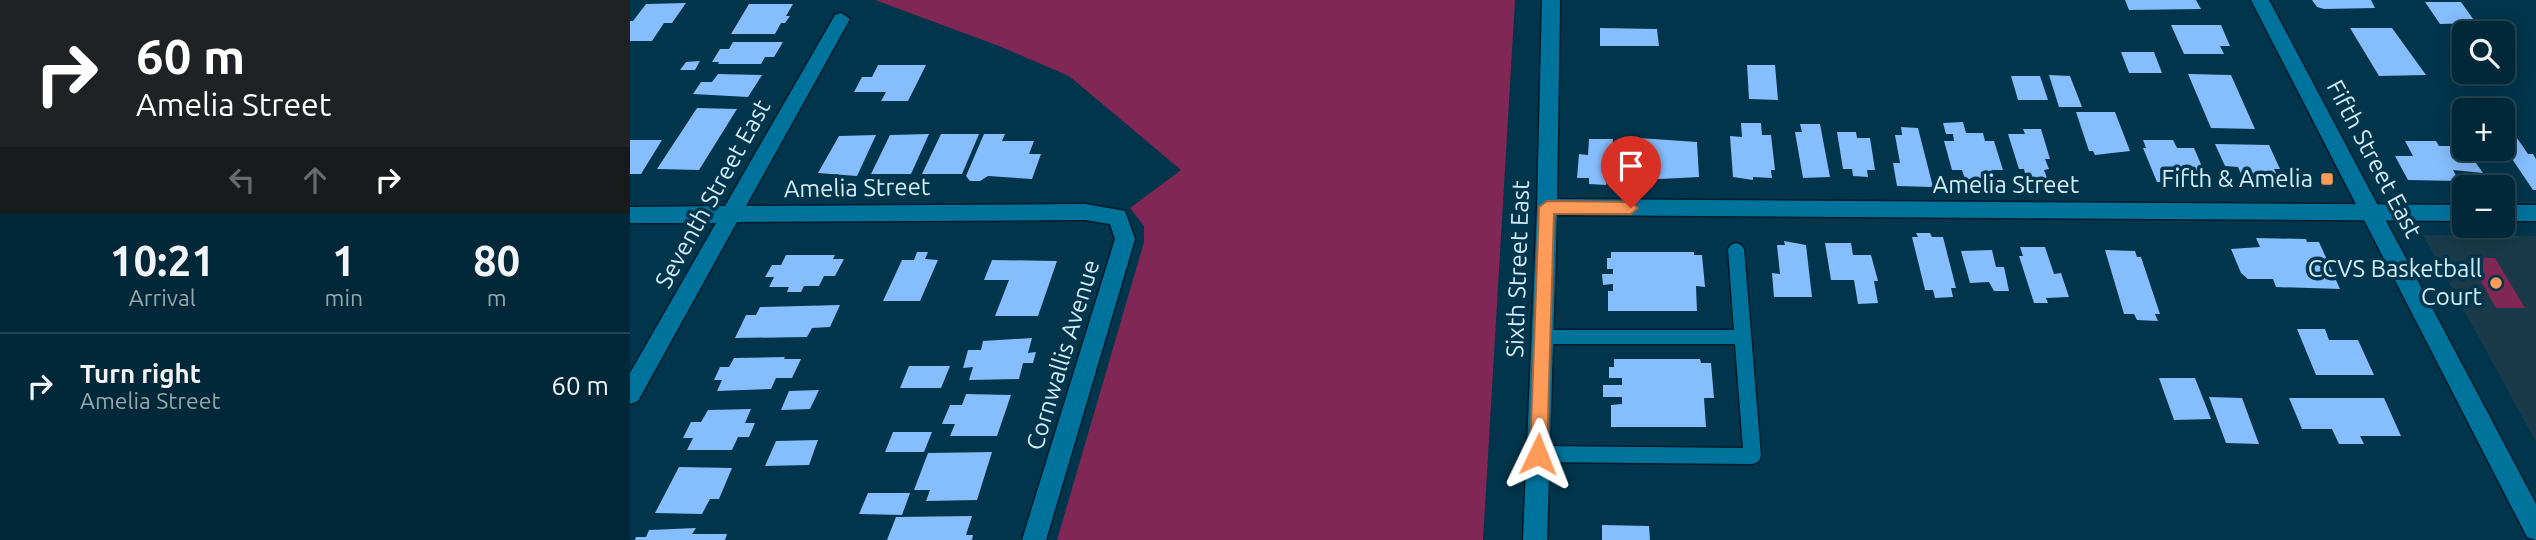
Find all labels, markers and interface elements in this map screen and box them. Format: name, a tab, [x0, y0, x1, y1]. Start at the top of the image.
map controls	[2452, 21, 2515, 238]
button: search	[2452, 21, 2515, 84]
icon: right	[21, 28, 112, 119]
text: 60 m	[136, 28, 245, 83]
street label: Fifth Street East	[2322, 75, 2428, 243]
text: Amelia Street	[136, 86, 331, 122]
street label: Seventh Street East	[650, 94, 776, 293]
button: +	[2452, 98, 2515, 161]
pin	[1601, 136, 1661, 208]
icon: arrive	[1612, 147, 1650, 185]
icon: left	[223, 161, 261, 199]
icon: ahead	[296, 161, 334, 199]
icon: right	[369, 161, 407, 199]
place label: Fifth & Amelia	[2162, 165, 2313, 192]
street label: Amelia Street	[1933, 171, 2080, 198]
marker: Fifth & Amelia	[2319, 171, 2335, 187]
street label: Amelia Street	[784, 173, 931, 202]
button: −	[2452, 175, 2515, 238]
street label: Sixth Street East	[1501, 179, 1534, 358]
text: 10:21	[110, 237, 215, 284]
text: 1	[332, 237, 356, 284]
text: 80	[473, 237, 520, 284]
place label: CCVS Basketball Court	[2308, 255, 2483, 310]
street label: Cornwallis Avenue	[1021, 256, 1104, 453]
marker: CCVS Basketball Court	[2488, 275, 2504, 291]
text: Arrival	[129, 285, 196, 310]
text: min	[325, 285, 363, 310]
text: m	[487, 285, 507, 310]
text: Turn right	[80, 359, 201, 388]
icon: right	[21, 367, 59, 405]
text: 60 m	[551, 371, 609, 400]
text: Amelia Street	[80, 388, 220, 413]
position arrow	[1501, 417, 1575, 491]

